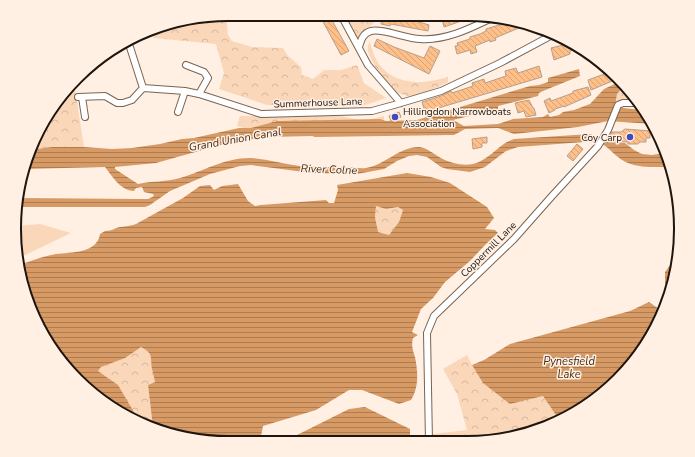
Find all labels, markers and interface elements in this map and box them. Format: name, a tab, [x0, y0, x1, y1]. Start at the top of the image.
street label: Summerhouse Lane	[273, 94, 363, 112]
place label: Hillingdon Narrowboats Association	[403, 105, 511, 131]
marker: Hillingdon Narrowboats Association	[390, 112, 400, 122]
water label: Grand Union Canal	[188, 124, 282, 155]
place label: Coy Carp	[581, 131, 622, 145]
marker: Coy Carp	[625, 132, 635, 142]
water label: River Colne	[300, 161, 358, 178]
street label: Coppermill Lane	[458, 219, 520, 281]
water label: Pynesfield Lake	[543, 354, 595, 382]

